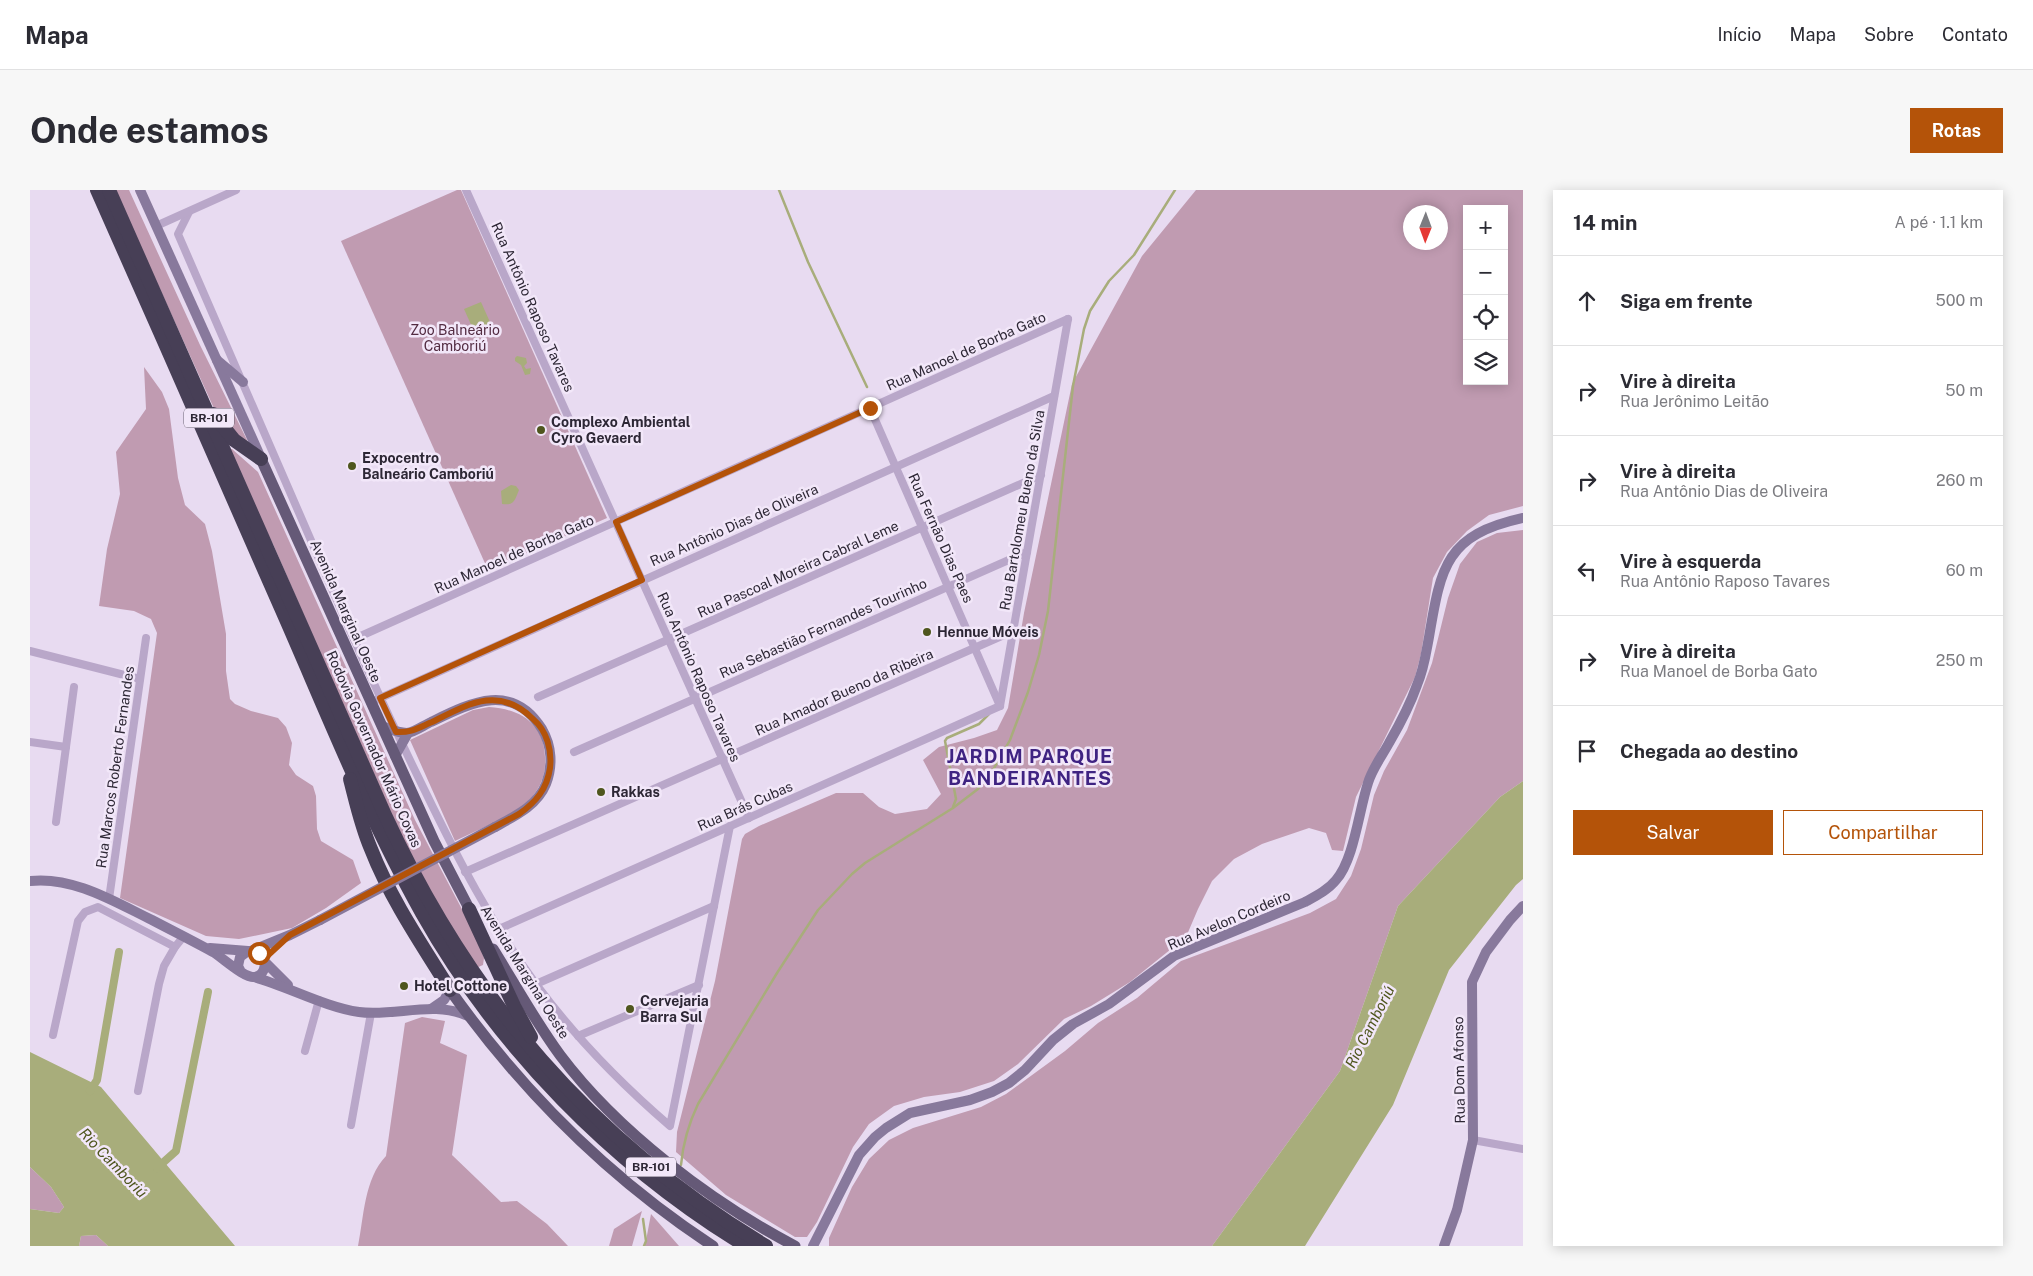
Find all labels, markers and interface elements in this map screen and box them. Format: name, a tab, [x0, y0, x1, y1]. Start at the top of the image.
text: Mapa	[25, 21, 89, 49]
text: Início	[1717, 24, 1762, 45]
text: Mapa	[1790, 24, 1836, 45]
text: Sobre	[1864, 24, 1914, 45]
text: Contato	[1942, 24, 2008, 45]
button: Rotas	[1910, 108, 2003, 153]
text: Onde estamos	[30, 110, 269, 151]
north arrow	[1403, 205, 1448, 250]
map controls	[1463, 205, 1508, 385]
button: +	[1463, 205, 1508, 250]
text: 14 min	[1573, 210, 1637, 235]
text: A pé · 1.1 km	[1895, 213, 1983, 232]
street label: Rua Antônio Raposo Tavares	[488, 220, 578, 394]
button: −	[1463, 250, 1508, 295]
icon: ahead	[1573, 287, 1601, 315]
text: Siga em frente	[1620, 290, 1753, 312]
text: 500 m	[1936, 291, 1983, 310]
button: locate	[1463, 295, 1508, 340]
street label: Rua Manoel de Borba Gato	[884, 309, 1048, 393]
park label: Zoo Balneário Camboriú	[410, 322, 500, 354]
button: layers	[1463, 340, 1508, 385]
text: Vire à direita	[1620, 370, 1736, 392]
icon: right	[1573, 377, 1601, 405]
text: 50 m	[1945, 381, 1983, 400]
text: Rua Jerônimo Leitão	[1620, 392, 1769, 411]
route end	[859, 397, 882, 420]
road number: BR-101	[184, 408, 234, 428]
street label: Rua Bartolomeu Bueno da Silva	[996, 409, 1048, 611]
place label: Complexo Ambiental Cyro Gevaerd	[551, 414, 691, 446]
marker: Complexo Ambiental Cyro Gevaerd	[535, 424, 547, 436]
place label: Expocentro Balneário Camboriú	[362, 450, 494, 482]
marker: Expocentro Balneário Camboriú	[346, 460, 358, 472]
text: Vire à direita	[1620, 460, 1736, 482]
icon: right	[1573, 467, 1601, 495]
street label: Rua Fernão Dias Paes	[905, 471, 977, 605]
text: 260 m	[1936, 471, 1983, 490]
street label: Rua Antônio Dias de Oliveira	[648, 481, 820, 569]
text: Rua Antônio Dias de Oliveira	[1620, 482, 1828, 501]
street label: Rua Manoel de Borba Gato	[432, 512, 596, 596]
street label: Rua Pascoal Moreira Cabral Leme	[695, 517, 901, 621]
street label: Avenida Marginal Oeste	[307, 537, 385, 685]
text: Vire à esquerda	[1620, 550, 1761, 572]
icon: left	[1573, 557, 1601, 585]
text: 60 m	[1946, 561, 1983, 580]
text: Rua Antônio Raposo Tavares	[1620, 572, 1830, 591]
street label: Rua Sebastião Fernandes Tourinho	[717, 575, 929, 681]
street label: Rua Antônio Raposo Tavares	[654, 590, 744, 764]
place label: Hennue Móveis	[937, 624, 1039, 640]
marker: Hennue Móveis	[921, 626, 933, 638]
text: Vire à direita	[1620, 640, 1736, 662]
street label: Rua Amador Bueno da Ribeira	[752, 645, 936, 739]
icon: right	[1573, 647, 1601, 675]
street label: Rodovia Governador Mário Covas	[323, 648, 425, 850]
text: 250 m	[1936, 651, 1983, 670]
text: Rua Manoel de Borba Gato	[1620, 662, 1818, 681]
street label: Rua Marcos Roberto Fernandes	[93, 665, 137, 869]
icon: arrive	[1573, 737, 1601, 765]
text: Chegada ao destino	[1620, 740, 1798, 762]
district label: JARDIM PARQUE BANDEIRANTES	[947, 745, 1113, 789]
street label: Rua Brás Cubas	[695, 778, 795, 834]
place label: Rakkas	[611, 784, 660, 800]
marker: Rakkas	[595, 786, 607, 798]
button: Salvar	[1573, 810, 1773, 855]
button: Compartilhar	[1783, 810, 1983, 855]
street label: Rua Avelon Cordeiro	[1165, 887, 1293, 953]
street label: Avenida Marginal Oeste	[477, 902, 573, 1042]
route start	[248, 942, 271, 965]
place label: Hotel Cottone	[414, 978, 507, 994]
marker: Hotel Cottone	[398, 980, 410, 992]
water label: Rio Camboriú	[1342, 983, 1398, 1071]
place label: Cervejaria Barra Sul	[640, 993, 709, 1025]
marker: Cervejaria Barra Sul	[624, 1003, 636, 1015]
street label: Rua Dom Afonso	[1450, 1016, 1468, 1124]
water label: Rio Camboriú	[76, 1124, 151, 1201]
road number: BR-101	[626, 1158, 676, 1176]

